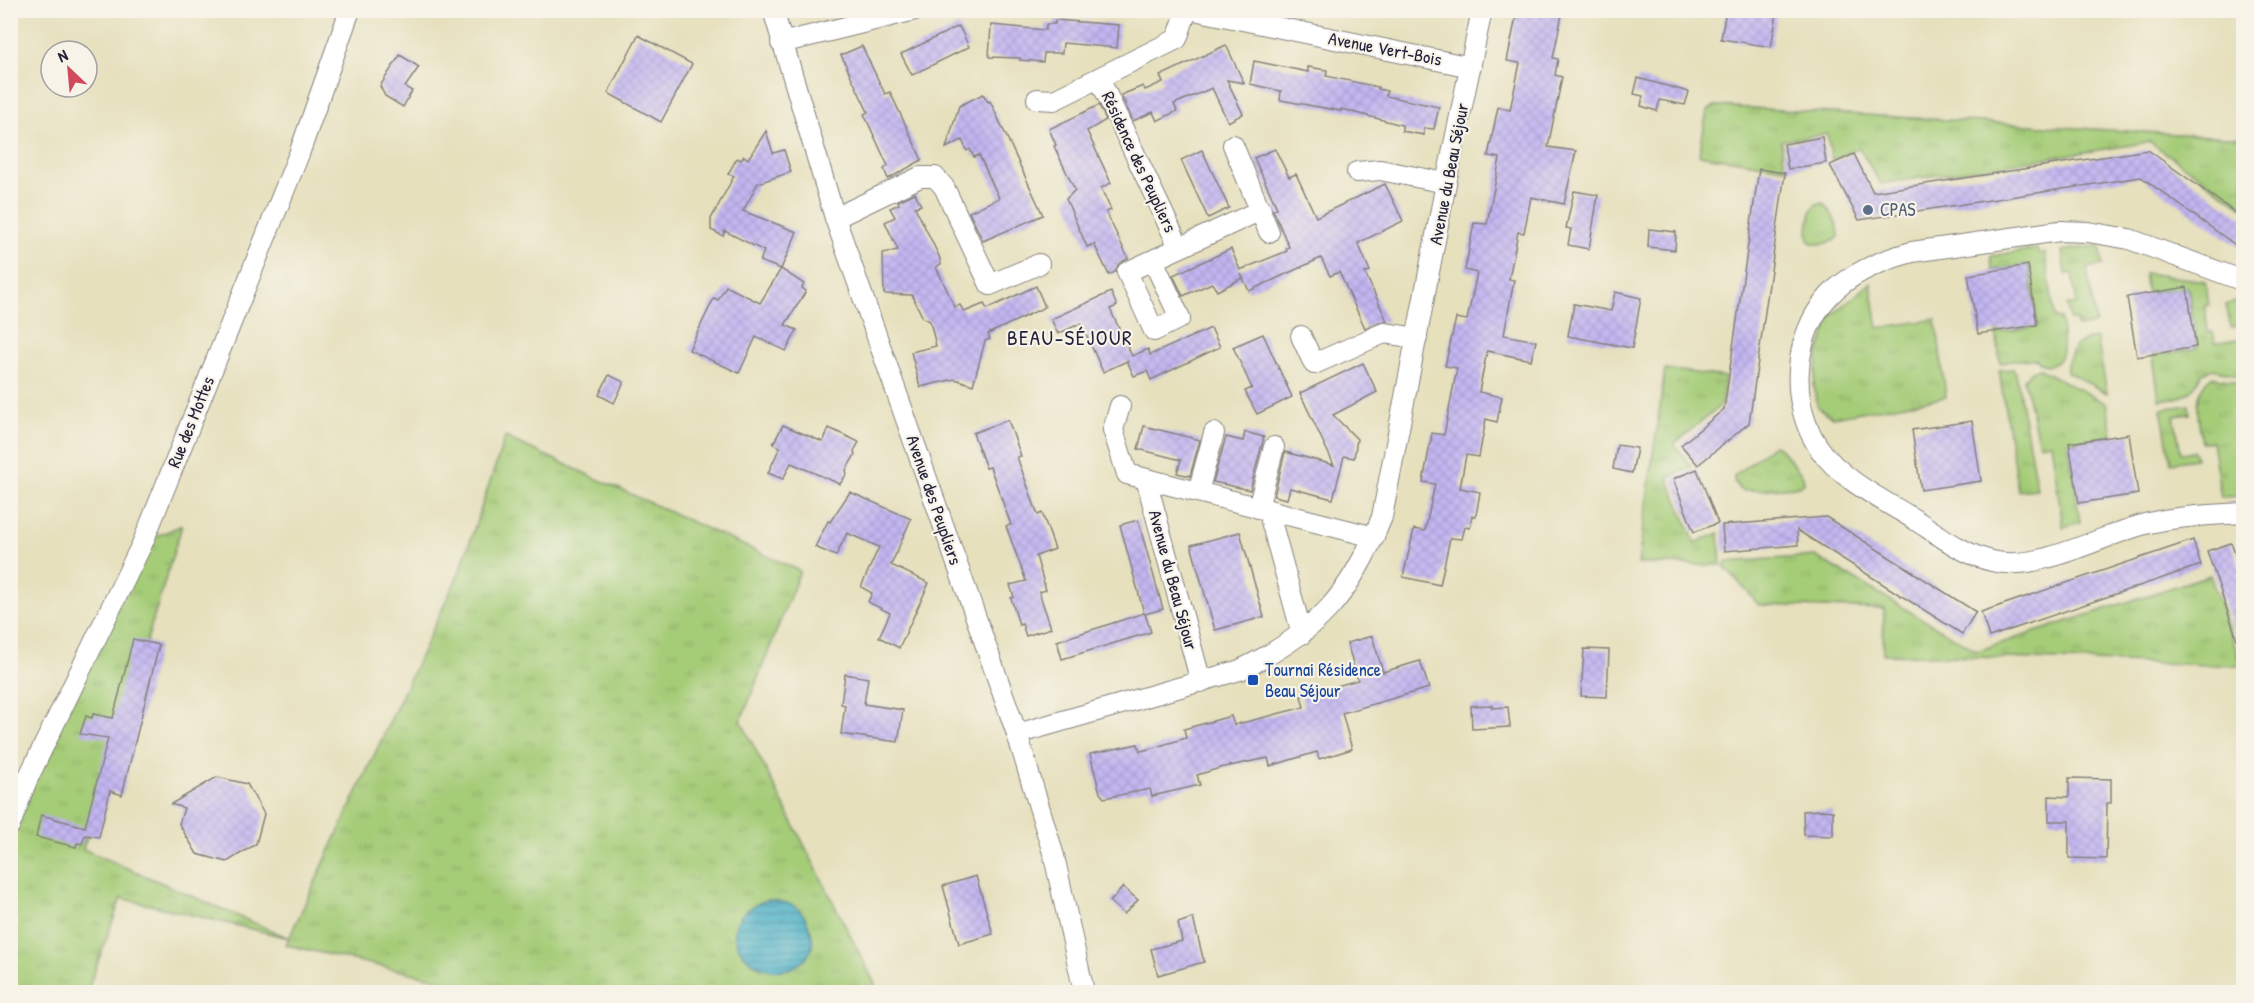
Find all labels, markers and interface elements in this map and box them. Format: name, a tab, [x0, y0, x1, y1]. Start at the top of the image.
street label: Avenue Vert-Bois	[1326, 25, 1444, 72]
north arrow	[39, 39, 99, 99]
text: N	[54, 44, 72, 67]
street label: Résidence des Peupliers	[1096, 87, 1183, 236]
street label: Avenue du Beau Séjour	[1423, 101, 1475, 247]
place label: CPAS	[1880, 197, 1916, 222]
marker: CPAS	[1861, 203, 1875, 217]
district label: BEAU-SÉJOUR	[1007, 323, 1133, 352]
street label: Rue des Mottes	[161, 372, 220, 471]
street label: Avenue des Peupliers	[901, 432, 968, 568]
street label: Avenue du Beau Séjour	[1143, 507, 1204, 653]
place label: Tournai Résidence Beau Séjour	[1265, 657, 1381, 703]
marker: Tournai Résidence Beau Séjour	[1246, 673, 1260, 687]

